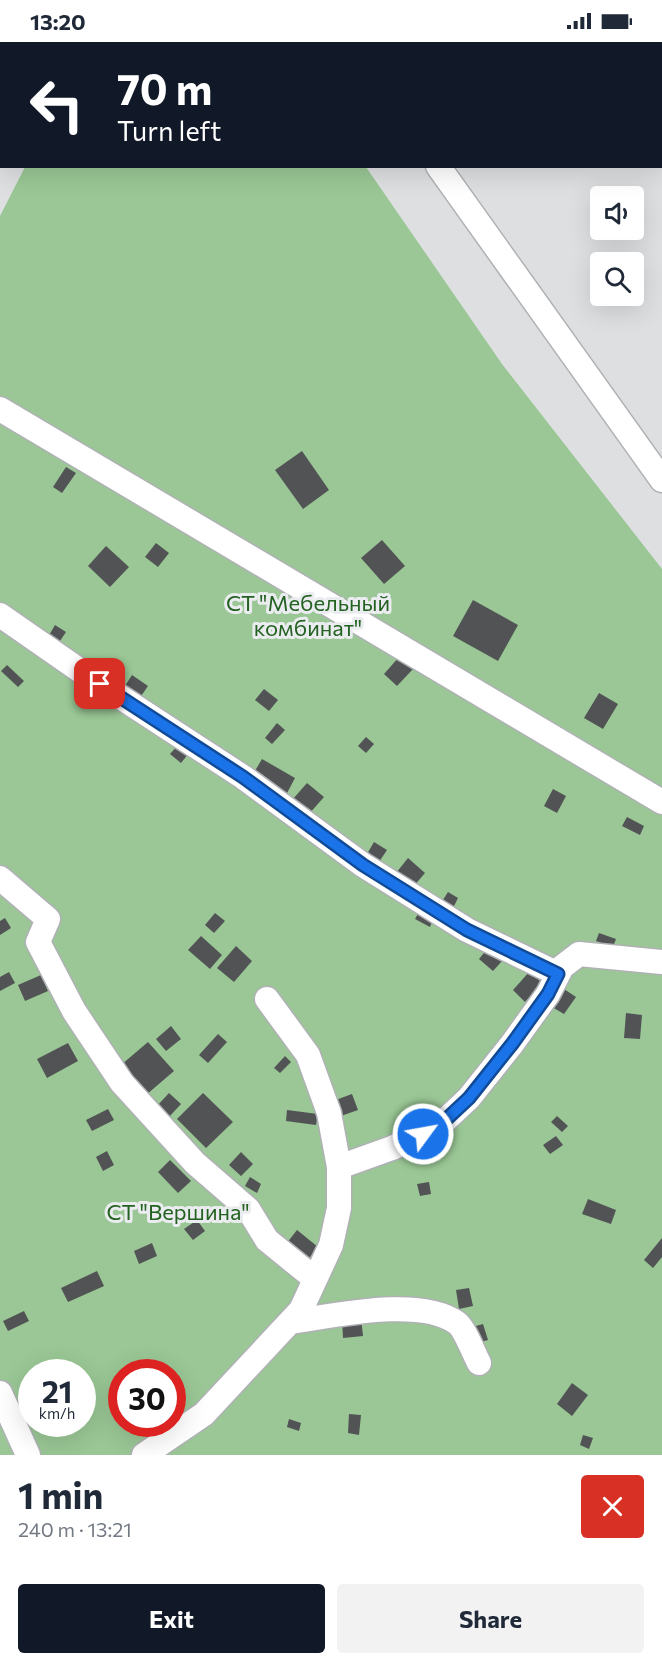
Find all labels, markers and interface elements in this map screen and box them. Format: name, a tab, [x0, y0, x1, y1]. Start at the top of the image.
text: 13:20	[30, 8, 86, 35]
text: 70 m	[117, 62, 212, 114]
icon: left	[18, 66, 96, 144]
text: Turn left	[117, 114, 221, 147]
map controls	[590, 186, 644, 306]
button: sound	[590, 186, 644, 240]
button: search	[590, 252, 644, 306]
park label: СТ "Мебельный комбинат"	[226, 589, 390, 641]
pin	[74, 658, 125, 709]
icon: arrive	[83, 667, 116, 700]
position arrow	[391, 1102, 455, 1166]
park label: СТ "Вершина"	[106, 1198, 250, 1225]
speed limit sign: 30	[108, 1359, 186, 1437]
text: 21	[42, 1372, 72, 1409]
text: km/h	[39, 1404, 75, 1422]
text: 1 min	[18, 1472, 103, 1516]
button: close	[581, 1475, 644, 1538]
text: 240 m · 13:21	[18, 1517, 132, 1541]
button: Exit	[18, 1584, 325, 1653]
button: Share	[337, 1584, 644, 1653]

